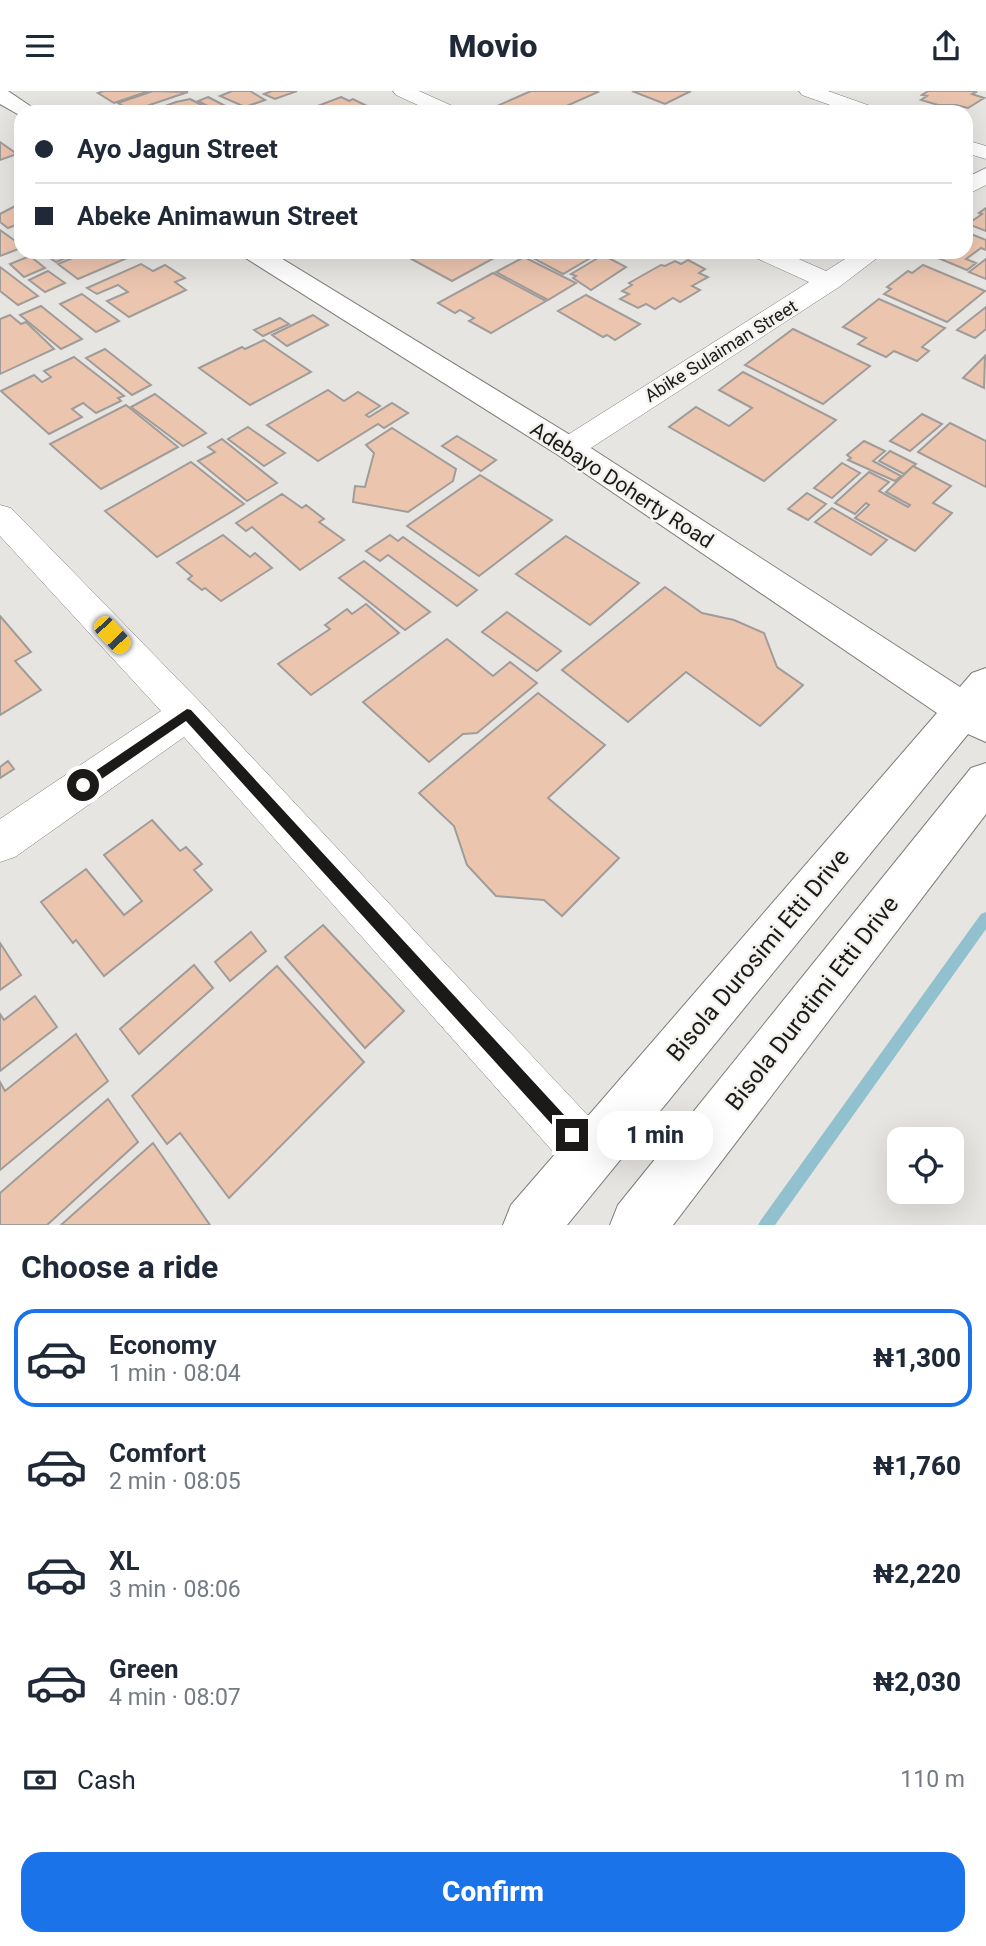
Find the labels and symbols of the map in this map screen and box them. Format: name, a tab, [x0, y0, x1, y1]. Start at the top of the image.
street label: Abike Sulaiman Street	[641, 295, 801, 406]
street label: Adebayo Doherty Road	[526, 417, 718, 553]
car	[90, 612, 135, 658]
route start	[67, 769, 99, 801]
street label: Bisola Durosimi Etti Drive	[661, 843, 855, 1067]
street label: Bisola Durotimi Etti Drive	[720, 890, 904, 1116]
callout: 1 min	[596, 1111, 712, 1159]
route end	[556, 1119, 588, 1151]

